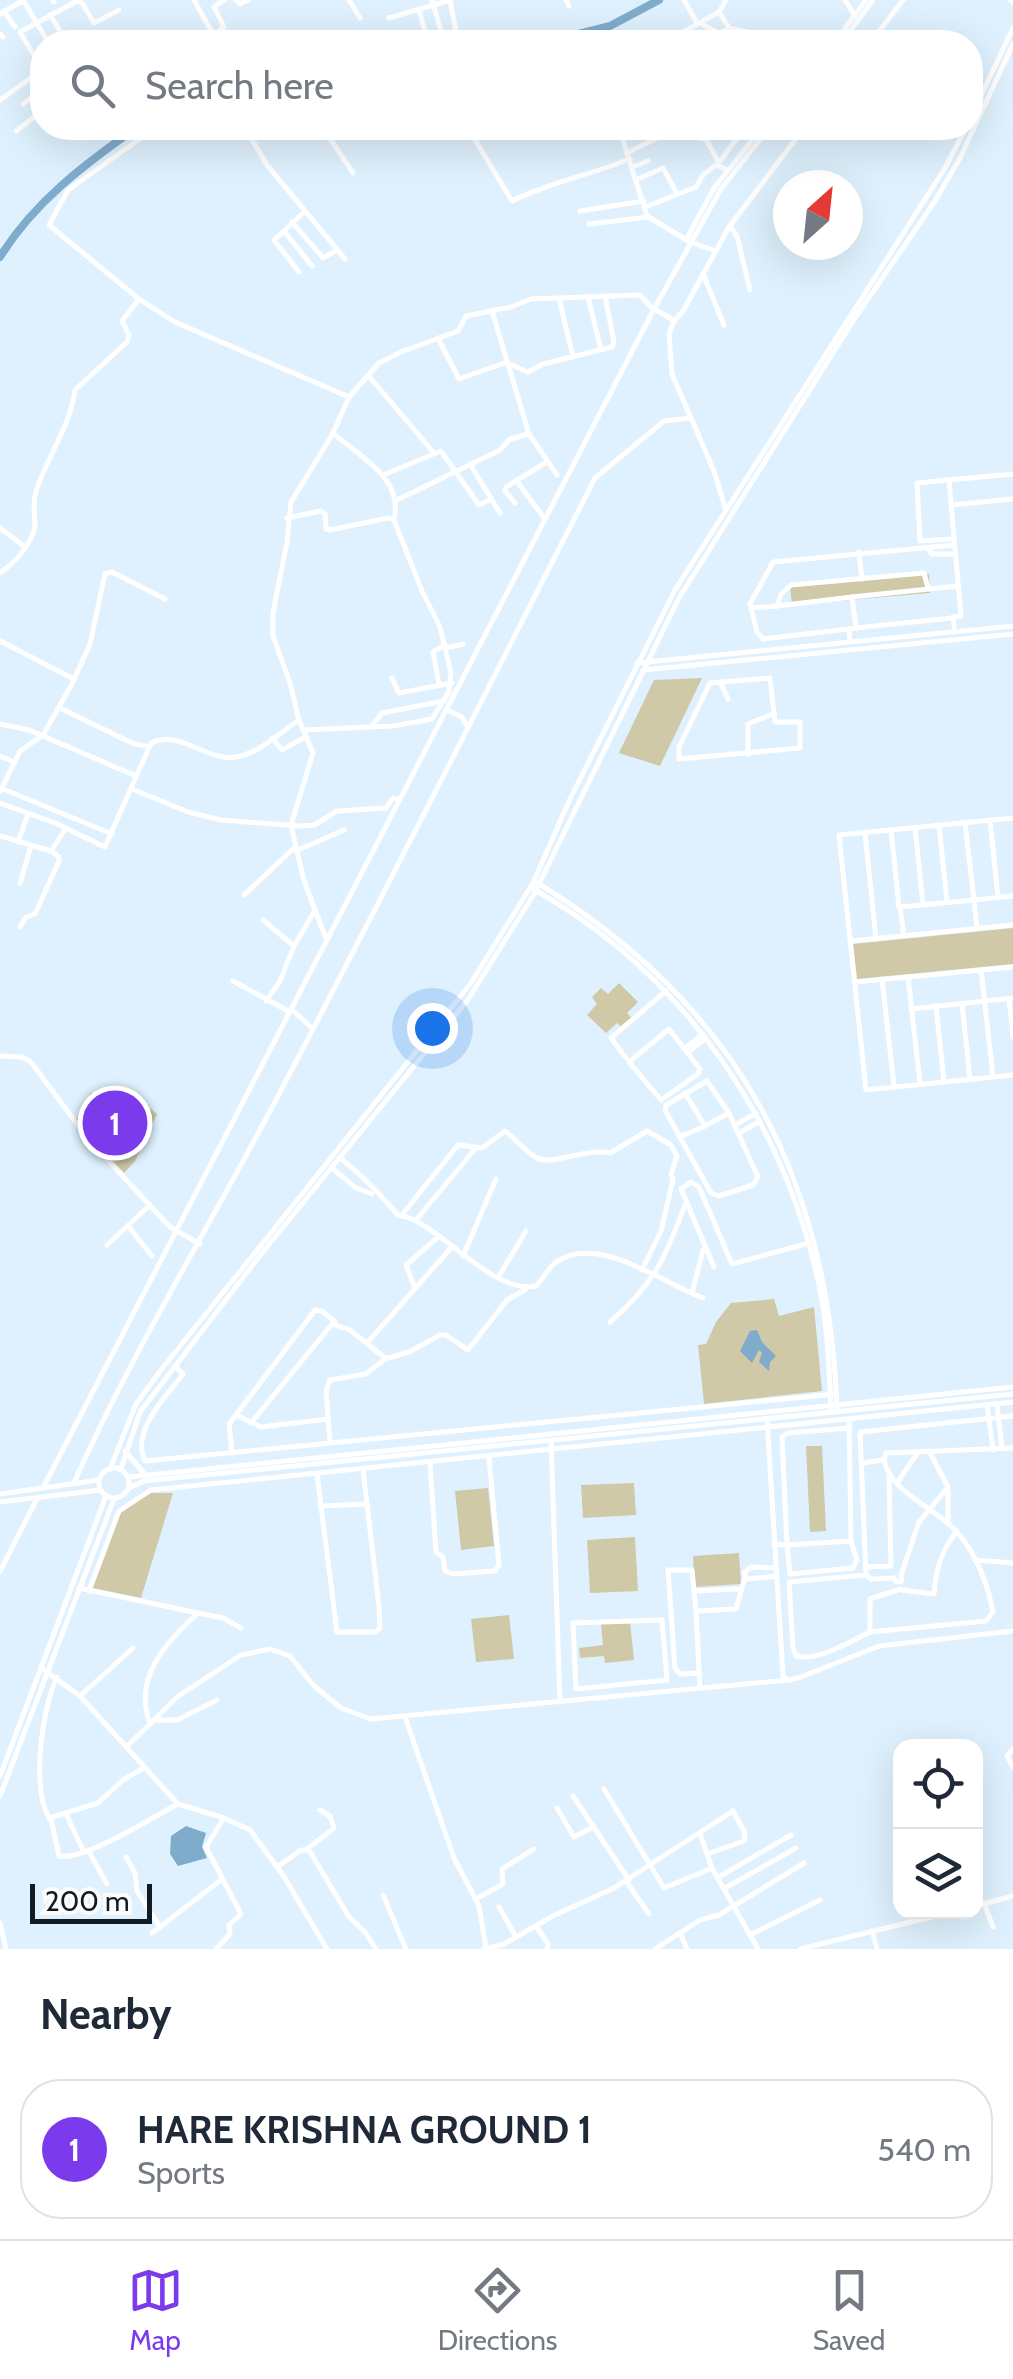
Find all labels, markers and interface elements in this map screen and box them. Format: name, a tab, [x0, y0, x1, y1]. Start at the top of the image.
search box	[30, 30, 983, 140]
icon: search	[65, 58, 120, 113]
text: Search here	[145, 62, 334, 109]
north arrow	[773, 170, 863, 260]
your location	[407, 1003, 458, 1054]
pin: 1	[82, 1086, 148, 1160]
map controls	[893, 1739, 983, 1919]
button: locate	[893, 1739, 983, 1829]
button: layers	[893, 1829, 983, 1919]
scale bar	[30, 1879, 152, 1924]
text: 200 m	[45, 1884, 130, 1918]
text: Nearby	[40, 1988, 172, 2040]
text: HARE KRISHNA GROUND 1	[137, 2106, 592, 2153]
text: 1	[69, 2130, 80, 2169]
text: 540 m	[878, 2130, 971, 2169]
text: Sports	[137, 2153, 225, 2192]
tab: Map	[128, 2263, 183, 2357]
tab: Directions	[438, 2263, 557, 2357]
tab: Saved	[813, 2263, 885, 2357]

